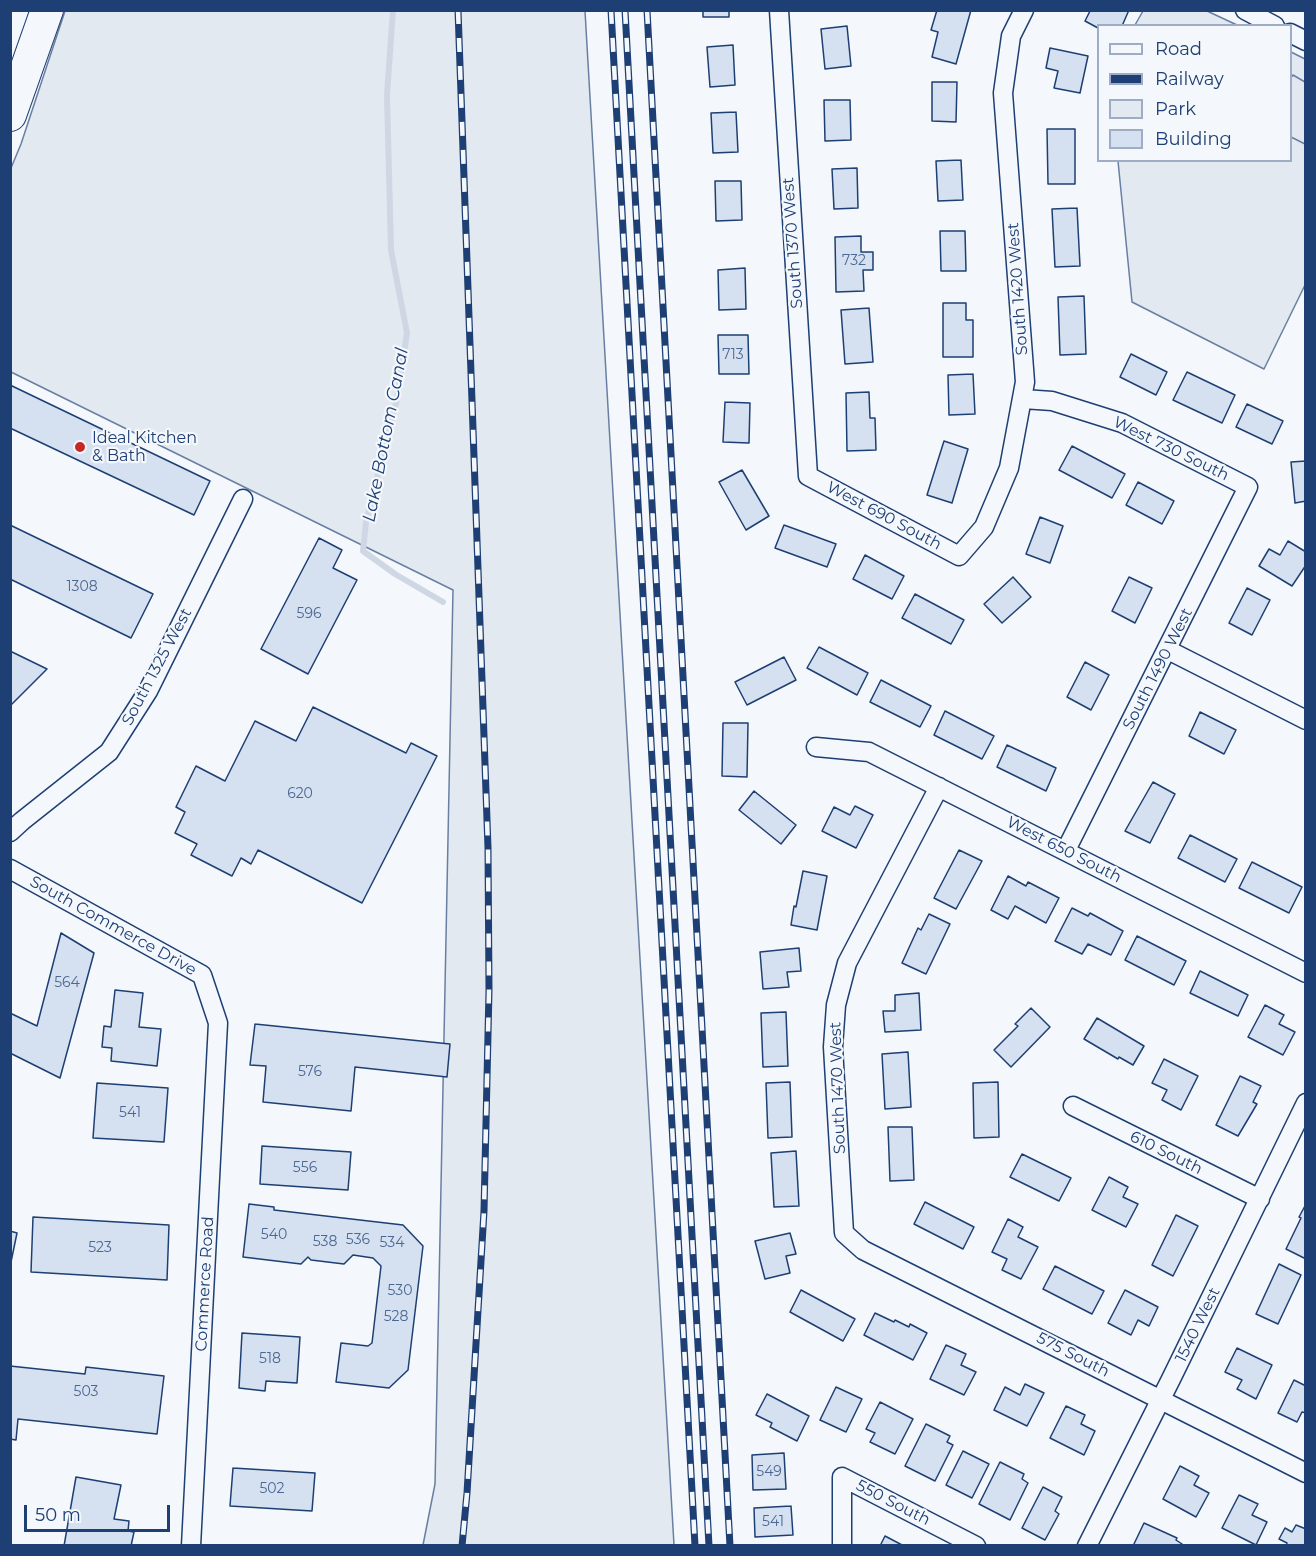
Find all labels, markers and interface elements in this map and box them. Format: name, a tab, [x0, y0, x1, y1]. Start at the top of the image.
legend	[1097, 24, 1292, 162]
text: Road	[1155, 38, 1202, 60]
text: Railway	[1155, 68, 1224, 90]
text: Park	[1155, 98, 1196, 120]
text: Building	[1155, 128, 1232, 150]
street label: South 1370 West	[779, 177, 807, 309]
street label: South 1420 West	[1004, 222, 1032, 356]
house number: 732	[842, 253, 866, 269]
water label: Lake Bottom Canal	[359, 346, 413, 524]
house number: 713	[722, 347, 744, 363]
street label: West 730 South	[1110, 413, 1232, 485]
place label: Ideal Kitchen & Bath	[92, 428, 197, 466]
marker: Ideal Kitchen & Bath	[73, 440, 87, 454]
street label: West 690 South	[823, 478, 945, 554]
house number: 1308	[66, 579, 98, 595]
street label: South 1325 West	[118, 605, 196, 729]
street label: South 1490 West	[1119, 605, 1197, 733]
house number: 596	[297, 606, 321, 622]
house number: 620	[287, 786, 313, 802]
street label: West 650 South	[1003, 813, 1125, 887]
street label: South Commerce Drive	[26, 872, 200, 980]
house number: 564	[54, 975, 80, 991]
street label: South 1470 West	[826, 1021, 850, 1155]
house number: 576	[298, 1064, 322, 1080]
house number: 541	[119, 1105, 141, 1121]
street label: 610 South	[1127, 1127, 1205, 1179]
house number: 556	[293, 1160, 317, 1176]
street label: Commerce Road	[192, 1216, 218, 1352]
house number: 540	[261, 1227, 287, 1243]
house number: 536	[346, 1232, 370, 1248]
house number: 538	[313, 1234, 337, 1250]
house number: 534	[379, 1235, 405, 1251]
house number: 523	[88, 1240, 112, 1256]
house number: 530	[387, 1283, 413, 1299]
street label: 1540 West	[1172, 1284, 1224, 1366]
house number: 528	[384, 1309, 408, 1325]
street label: 575 South	[1033, 1328, 1113, 1382]
house number: 518	[259, 1351, 281, 1367]
house number: 503	[74, 1384, 98, 1400]
house number: 549	[756, 1464, 782, 1480]
street label: 550 South	[853, 1476, 933, 1530]
house number: 502	[259, 1481, 285, 1497]
scale bar	[27, 1493, 172, 1531]
text: 50 m	[35, 1504, 81, 1526]
house number: 541	[762, 1514, 784, 1530]

